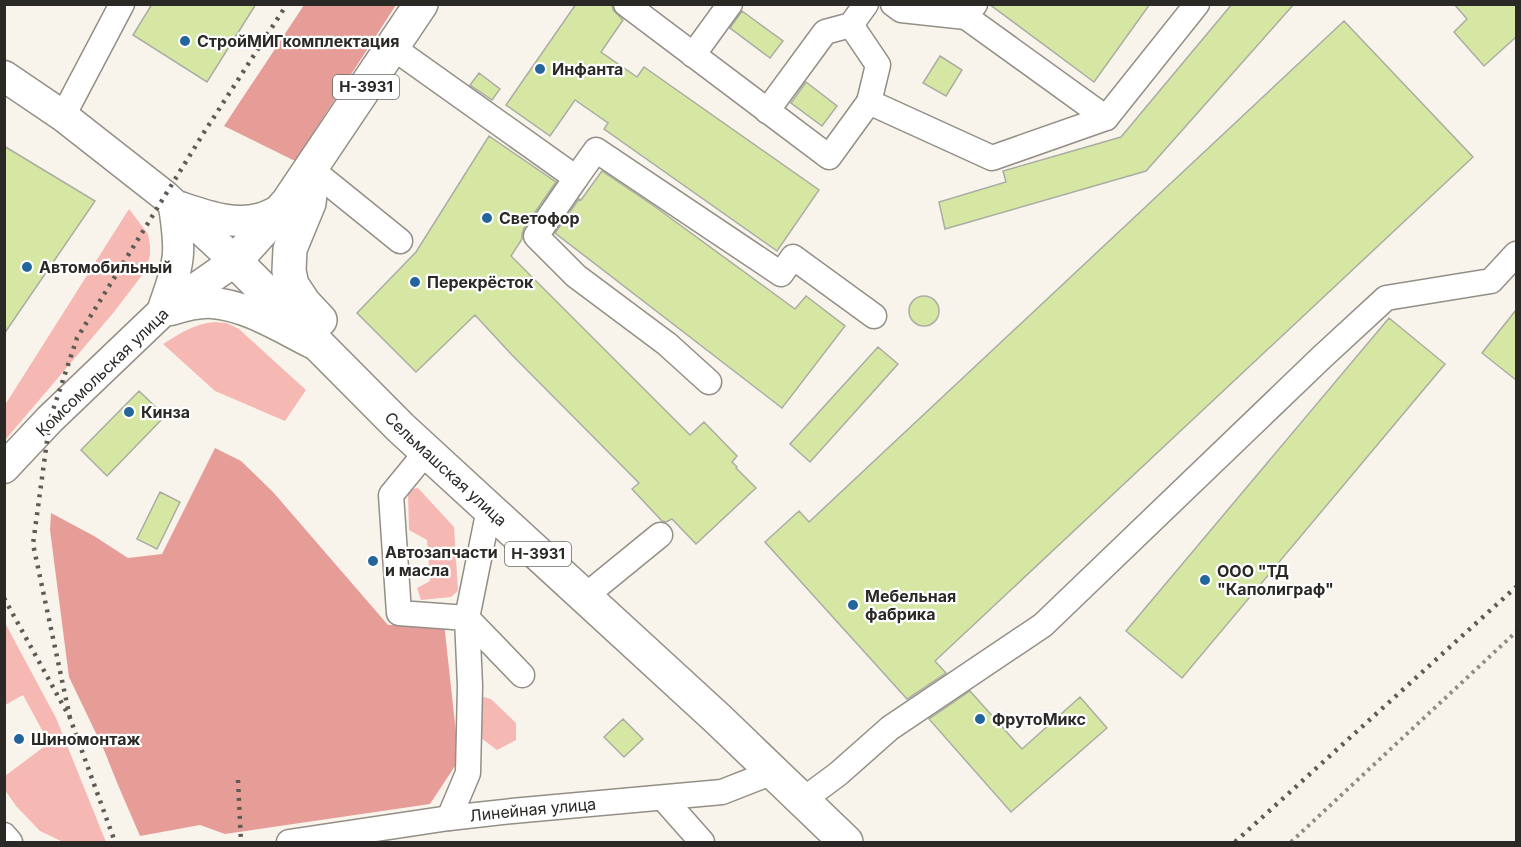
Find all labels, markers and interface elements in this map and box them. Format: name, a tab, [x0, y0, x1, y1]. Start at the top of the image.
place label: СтройМИГкомплектация	[197, 31, 400, 51]
marker: СтройМИГкомплектация	[178, 34, 192, 48]
place label: Инфанта	[552, 59, 623, 79]
marker: Инфанта	[533, 62, 547, 76]
road number: Н-3931	[333, 75, 399, 99]
place label: Светофор	[499, 208, 580, 228]
marker: Светофор	[480, 211, 494, 225]
place label: Автомобильный	[39, 257, 172, 277]
marker: Автомобильный	[20, 260, 34, 274]
place label: Перекрёсток	[427, 272, 534, 292]
marker: Перекрёсток	[408, 275, 422, 289]
street label: Комсомольская улица	[32, 304, 172, 440]
place label: Кинза	[141, 402, 190, 422]
marker: Кинза	[122, 405, 136, 419]
street label: Сельмашская улица	[381, 408, 511, 530]
place label: Автозапчасти и масла	[385, 542, 498, 580]
road number: Н-3931	[505, 542, 571, 566]
marker: Автозапчасти и масла	[366, 554, 380, 568]
place label: ООО "ТД "Каполиграф"	[1217, 561, 1334, 599]
marker: ООО "ТД "Каполиграф"	[1198, 573, 1212, 587]
place label: Мебельная фабрика	[865, 586, 956, 624]
marker: Мебельная фабрика	[846, 598, 860, 612]
place label: ФрутоМикс	[992, 709, 1086, 729]
marker: ФрутоМикс	[973, 712, 987, 726]
place label: Шиномонтаж	[31, 729, 141, 749]
marker: Шиномонтаж	[12, 732, 26, 746]
street label: Линейная улица	[468, 793, 597, 826]

